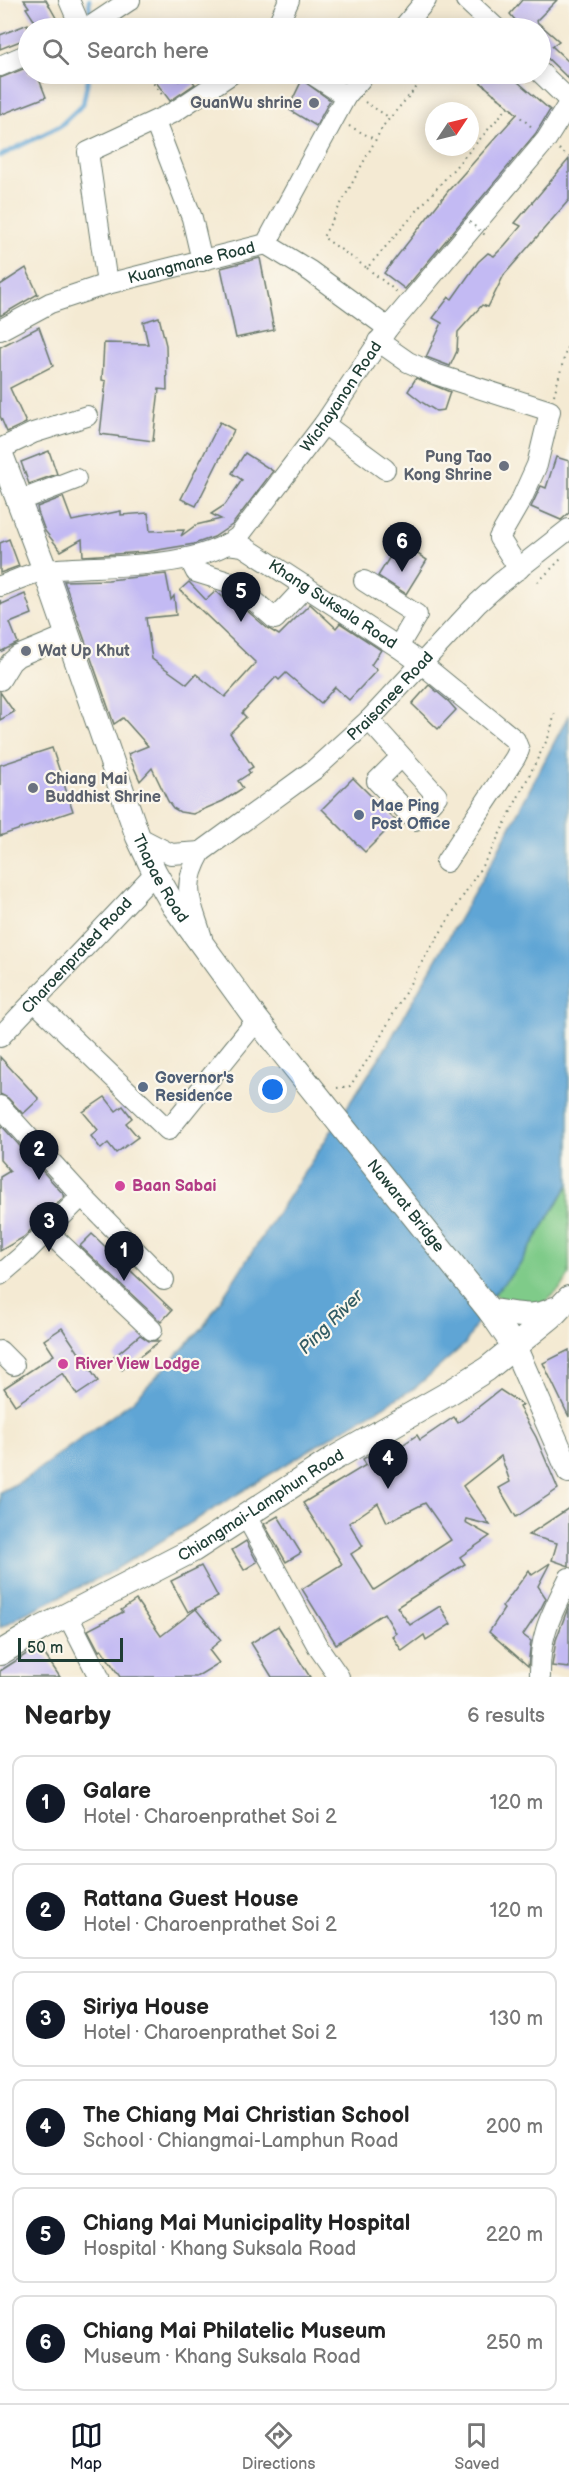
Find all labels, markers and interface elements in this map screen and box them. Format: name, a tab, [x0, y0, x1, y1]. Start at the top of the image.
search box	[18, 18, 551, 84]
icon: search	[39, 35, 72, 68]
text: Search here	[87, 38, 209, 65]
place label: GuanWu shrine	[190, 94, 302, 113]
marker: GuanWu shrine	[307, 96, 321, 110]
north arrow	[425, 102, 479, 156]
street label: Kuangmane Road	[126, 238, 257, 288]
street label: Wichayanon Road	[296, 338, 386, 456]
place label: Pung Tao Kong Shrine	[403, 448, 492, 485]
marker: Pung Tao Kong Shrine	[497, 459, 511, 473]
pin: 6	[382, 522, 422, 572]
street label: Khang Suksala Road	[265, 556, 400, 653]
pin: 5	[222, 572, 260, 622]
place label: Wat Up Khut	[38, 642, 130, 661]
marker: Wat Up Khut	[19, 644, 33, 658]
street label: Praisanee Road	[343, 648, 437, 745]
place label: Chiang Mai Buddhist Shrine	[45, 770, 161, 807]
marker: Chiang Mai Buddhist Shrine	[26, 781, 40, 795]
place label: Mae Ping Post Office	[371, 797, 450, 834]
marker: Mae Ping Post Office	[352, 808, 366, 822]
street label: Thapae Road	[129, 831, 192, 926]
street label: Charoenprated Road	[18, 894, 136, 1017]
place label: Governor's Residence	[155, 1069, 234, 1106]
your location	[258, 1075, 287, 1104]
marker: Governor's Residence	[136, 1080, 150, 1094]
pin: 2	[20, 1130, 58, 1180]
street label: Nawarat Bridge	[363, 1156, 449, 1256]
place label: Baan Sabai	[132, 1177, 216, 1196]
marker: Baan Sabai	[113, 1179, 127, 1193]
pin: 3	[29, 1202, 68, 1252]
pin: 1	[104, 1232, 144, 1281]
water label: Ping River	[295, 1285, 368, 1358]
place label: River View Lodge	[75, 1355, 200, 1374]
marker: River View Lodge	[56, 1357, 70, 1371]
pin: 4	[368, 1440, 408, 1489]
street label: Chiangmai-Lamphun Road	[175, 1445, 347, 1566]
scale bar	[18, 1635, 123, 1662]
text: 50 m	[27, 1639, 63, 1658]
text: Nearby	[24, 1701, 111, 1732]
text: 6 results	[467, 1704, 545, 1728]
text: Galare	[83, 1778, 151, 1805]
text: 1	[41, 1791, 50, 1815]
text: 120 m	[490, 1791, 543, 1815]
text: Hotel · Charoenprathet Soi 2	[83, 1805, 337, 1829]
text: Rattana Guest House	[83, 1886, 298, 1913]
text: 2	[40, 1899, 51, 1923]
text: 120 m	[490, 1899, 543, 1923]
text: Hotel · Charoenprathet Soi 2	[83, 1913, 337, 1937]
text: Siriya House	[83, 1994, 209, 2021]
text: 3	[40, 2007, 51, 2031]
text: 130 m	[489, 2007, 543, 2031]
text: Hotel · Charoenprathet Soi 2	[83, 2021, 337, 2045]
text: The Chiang Mai Christian School	[83, 2102, 410, 2129]
text: 4	[40, 2115, 51, 2139]
text: 200 m	[486, 2115, 543, 2139]
text: School · Chiangmai-Lamphun Road	[83, 2129, 398, 2153]
text: Chiang Mai Municipality Hospital	[83, 2210, 410, 2237]
text: 5	[40, 2223, 51, 2247]
text: 220 m	[486, 2223, 543, 2247]
text: Hospital · Khang Suksala Road	[83, 2237, 356, 2261]
text: Chiang Mai Philatelic Museum	[83, 2318, 386, 2345]
text: 6	[39, 2331, 52, 2355]
text: 250 m	[486, 2331, 543, 2355]
text: Museum · Khang Suksala Road	[83, 2345, 361, 2369]
tab: Map	[70, 2419, 103, 2474]
tab: Directions	[242, 2419, 315, 2474]
tab: Saved	[454, 2419, 499, 2474]

